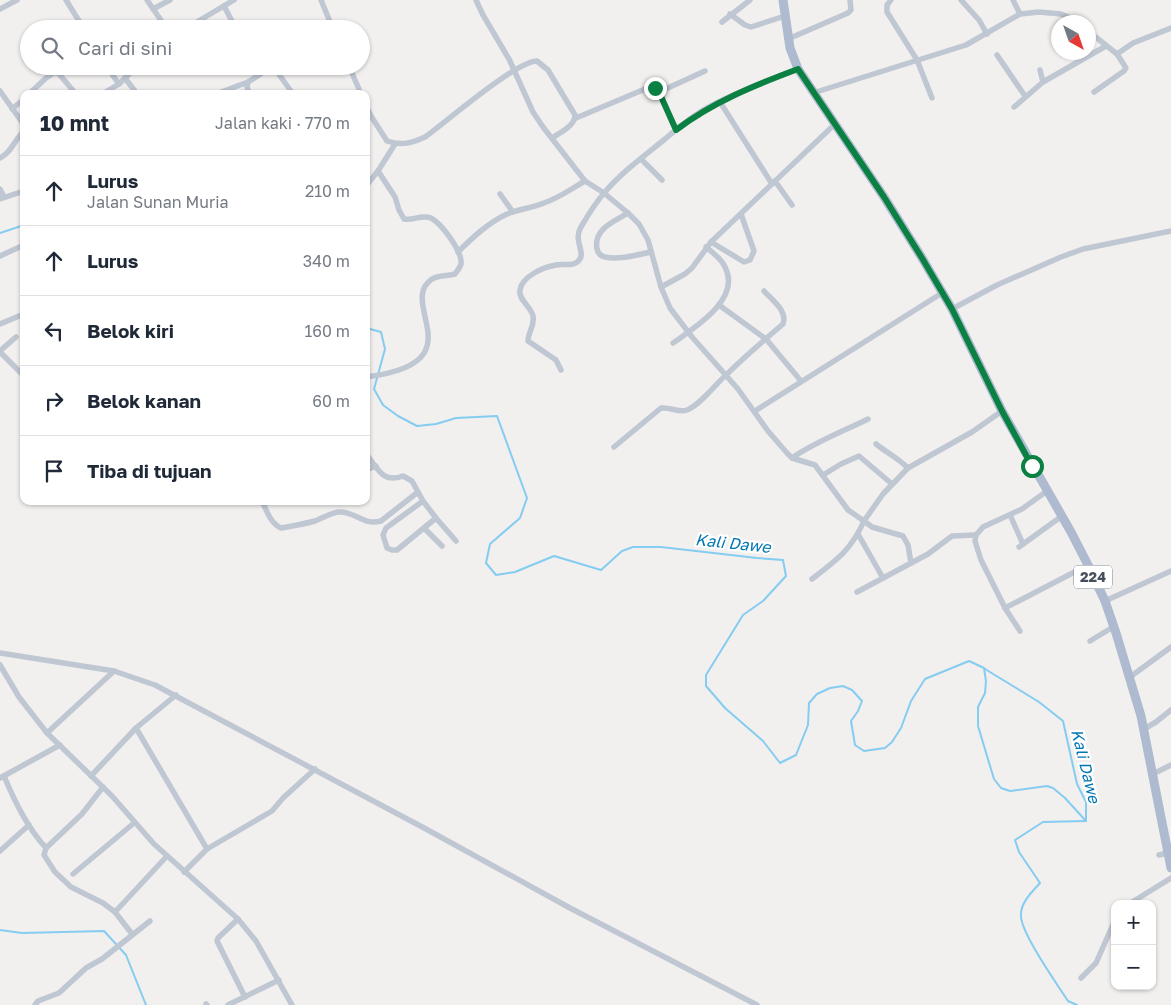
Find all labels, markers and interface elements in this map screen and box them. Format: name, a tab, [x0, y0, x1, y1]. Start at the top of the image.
north arrow	[1051, 15, 1096, 60]
search box	[20, 20, 370, 75]
icon: search	[38, 34, 66, 62]
text: Cari di sini	[78, 36, 172, 59]
route end	[644, 77, 667, 100]
text: 10 mnt	[40, 110, 109, 136]
text: Jalan kaki · 770 m	[215, 113, 350, 133]
text: Lurus	[87, 169, 138, 192]
icon: ahead	[40, 177, 68, 205]
text: 210 m	[305, 181, 350, 201]
text: Jalan Sunan Muria	[87, 192, 229, 212]
icon: ahead	[40, 247, 68, 275]
text: Lurus	[87, 249, 138, 272]
text: 340 m	[303, 251, 350, 271]
icon: left	[40, 317, 68, 345]
text: Belok kiri	[87, 319, 174, 342]
text: 160 m	[304, 321, 350, 341]
icon: right	[40, 387, 68, 415]
text: Belok kanan	[87, 389, 201, 412]
text: 60 m	[312, 391, 350, 411]
route start	[1021, 455, 1044, 478]
icon: arrive	[40, 457, 68, 485]
text: Tiba di tujuan	[87, 459, 212, 482]
water label: Kali Dawe	[694, 529, 773, 557]
road number: 224	[1074, 566, 1112, 588]
water label: Kali Dawe	[1067, 727, 1105, 807]
map controls	[1111, 900, 1156, 990]
button: +	[1111, 900, 1156, 945]
button: −	[1111, 945, 1156, 990]

